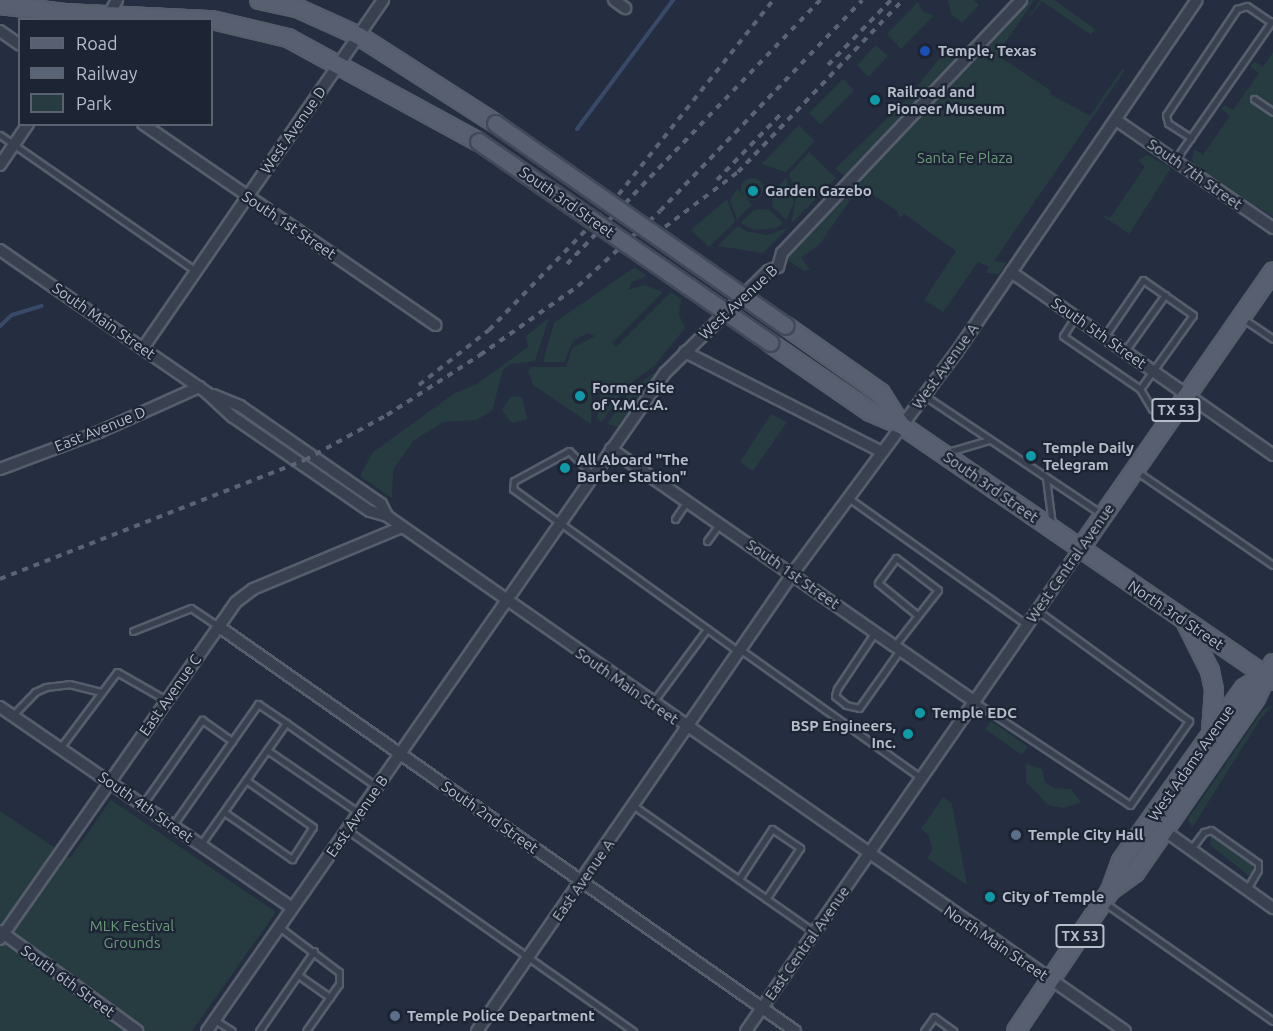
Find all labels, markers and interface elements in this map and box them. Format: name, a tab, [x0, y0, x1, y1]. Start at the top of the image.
legend	[18, 18, 213, 126]
text: Road	[76, 33, 118, 53]
marker: Temple, Texas	[916, 42, 934, 60]
place label: Temple, Texas	[938, 42, 1037, 60]
text: Railway	[76, 63, 137, 83]
place label: Railroad and Pioneer Museum	[887, 82, 1005, 117]
street label: West Avenue D	[256, 83, 330, 177]
text: Park	[76, 93, 112, 113]
marker: Railroad and Pioneer Museum	[868, 93, 882, 107]
street label: South 7th Street	[1144, 135, 1246, 213]
park label: Santa Fe Plaza	[917, 149, 1013, 167]
street label: South 3rd Street	[516, 163, 618, 241]
place label: Garden Gazebo	[765, 182, 872, 200]
marker: Garden Gazebo	[746, 184, 760, 198]
street label: South 1st Street	[239, 187, 339, 263]
street label: West Avenue B	[695, 261, 781, 343]
street label: South Main Street	[49, 279, 159, 363]
street label: South 5th Street	[1048, 294, 1150, 372]
street label: West Avenue A	[908, 320, 982, 412]
place label: Former Site of Y.M.C.A.	[592, 378, 674, 413]
marker: Former Site of Y.M.C.A.	[573, 389, 587, 403]
road number: TX 53	[1150, 399, 1202, 421]
street label: East Avenue D	[52, 403, 148, 455]
place label: Temple Daily Telegram	[1043, 438, 1134, 473]
street label: South 3rd Street	[940, 448, 1042, 526]
marker: Temple Daily Telegram	[1024, 449, 1038, 463]
place label: All Aboard "The Barber Station"	[577, 450, 689, 485]
marker: All Aboard "The Barber Station"	[558, 461, 572, 475]
street label: West Central Avenue	[1022, 500, 1118, 626]
street label: South 1st Street	[743, 535, 843, 613]
street label: North 3rd Street	[1125, 576, 1227, 654]
street label: South Main Street	[572, 644, 682, 728]
street label: East Avenue C	[135, 651, 205, 739]
street label: West Adams Avenue	[1144, 702, 1238, 824]
place label: Temple EDC	[932, 704, 1017, 722]
marker: Temple EDC	[913, 706, 927, 720]
place label: BSP Engineers, Inc.	[791, 716, 896, 751]
marker: BSP Engineers, Inc.	[901, 727, 915, 741]
street label: South 4th Street	[95, 768, 197, 846]
street label: East Avenue B	[322, 772, 392, 860]
street label: South 2nd Street	[438, 777, 542, 857]
place label: Temple City Hall	[1028, 826, 1143, 844]
marker: Temple City Hall	[1009, 828, 1023, 842]
street label: East Avenue A	[548, 836, 618, 924]
street label: East Central Avenue	[761, 882, 853, 1004]
place label: City of Temple	[1002, 888, 1104, 906]
marker: City of Temple	[983, 890, 997, 904]
street label: North Main Street	[941, 902, 1051, 984]
park label: MLK Festival Grounds	[90, 916, 174, 951]
road number: TX 53	[1054, 925, 1106, 947]
street label: South 6th Street	[18, 941, 118, 1021]
place label: Temple Police Department	[407, 1007, 595, 1025]
marker: Temple Police Department	[388, 1009, 402, 1023]

